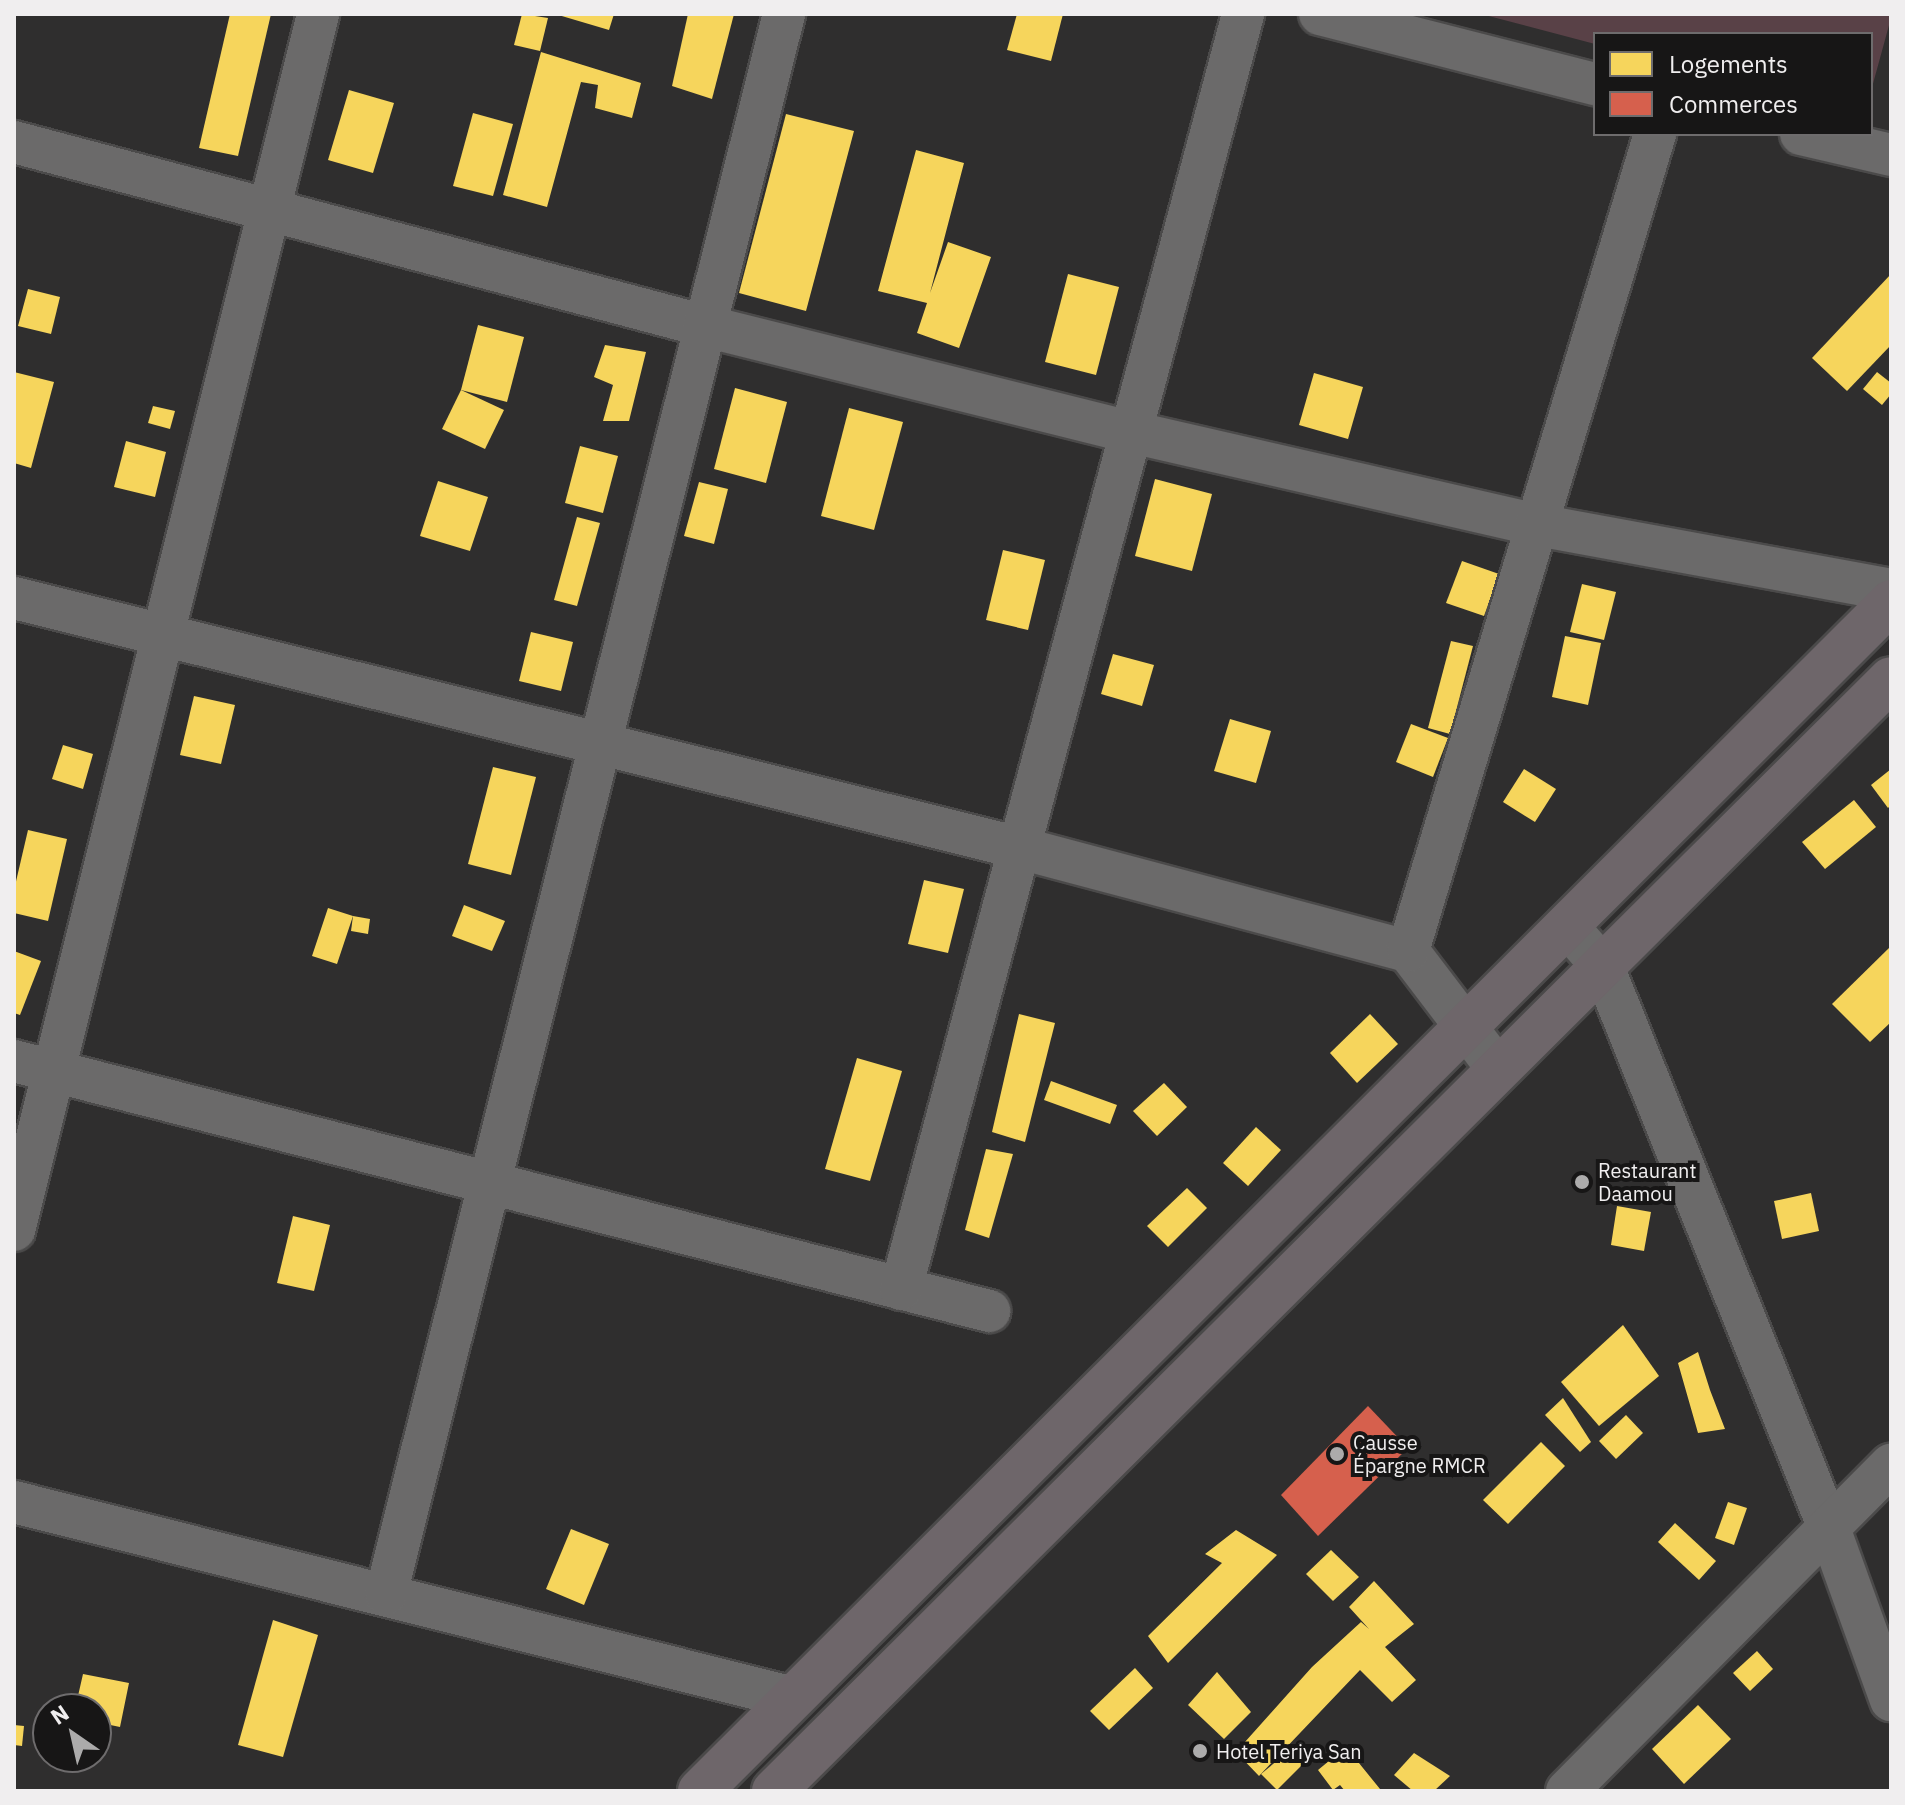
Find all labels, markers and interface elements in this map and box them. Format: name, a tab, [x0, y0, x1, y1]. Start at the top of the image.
legend	[1593, 32, 1873, 136]
text: Logements	[1669, 48, 1788, 80]
text: Commerces	[1669, 88, 1798, 120]
place label: Restaurant Daamou	[1598, 1158, 1696, 1205]
marker: Restaurant Daamou	[1573, 1173, 1591, 1191]
place label: Causse Épargne RMCR	[1353, 1430, 1486, 1477]
marker: Causse Épargne RMCR	[1328, 1445, 1346, 1463]
north arrow	[32, 1693, 112, 1773]
text: N	[45, 1698, 74, 1731]
place label: Hotel Teriya San	[1216, 1739, 1362, 1763]
marker: Hotel Teriya San	[1191, 1742, 1209, 1760]

